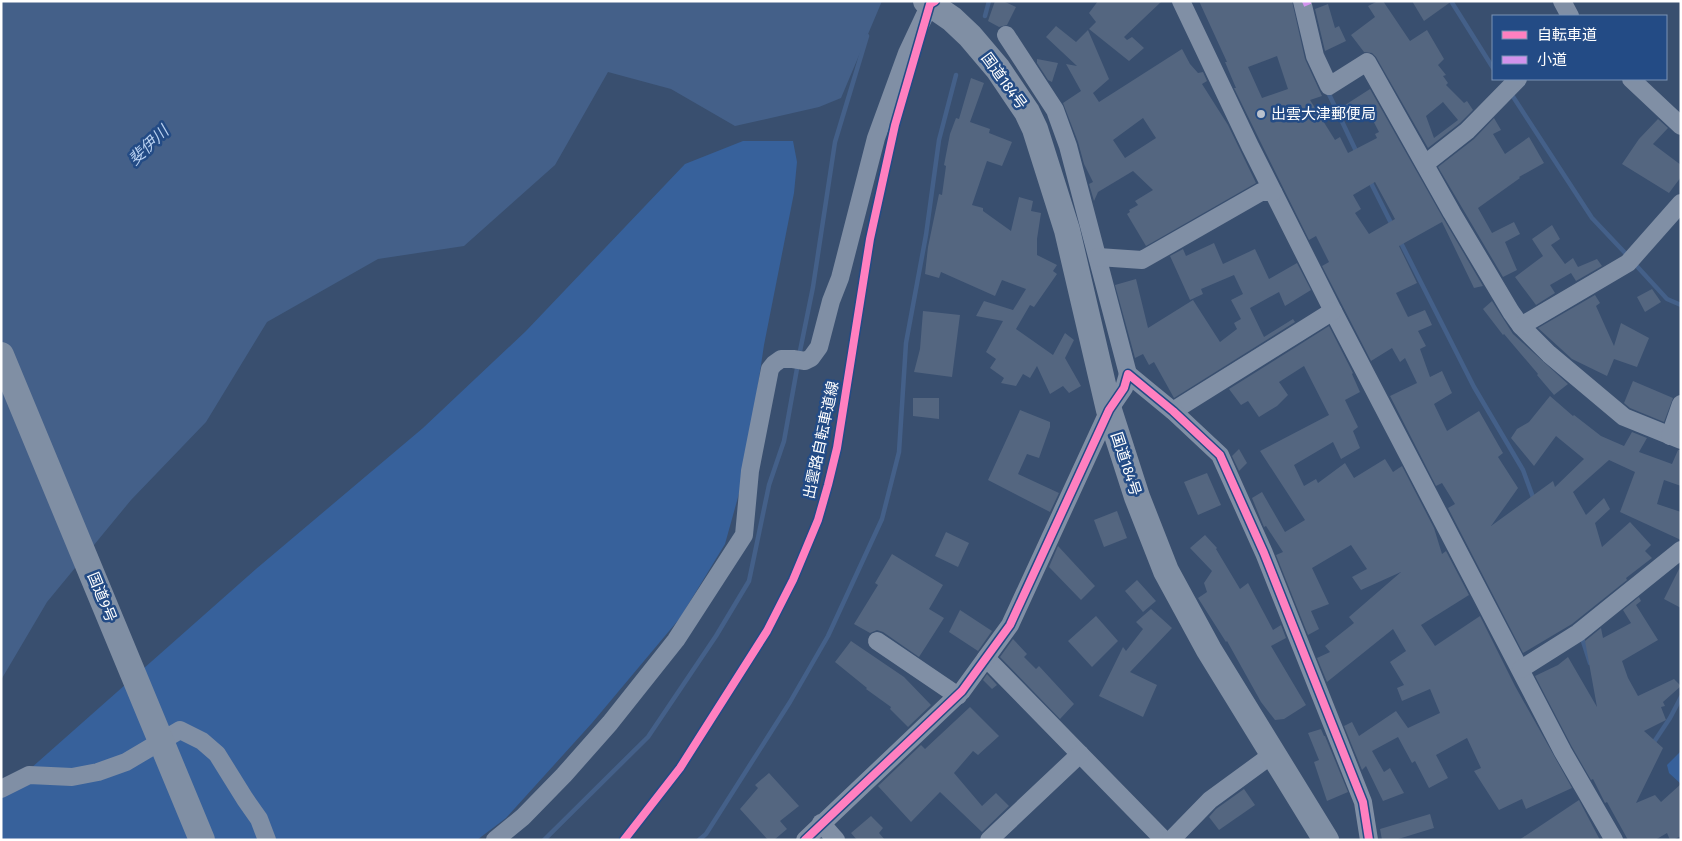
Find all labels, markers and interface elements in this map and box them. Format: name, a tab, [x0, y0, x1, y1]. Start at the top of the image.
legend	[1492, 15, 1667, 80]
text: 自転車道	[1537, 26, 1597, 44]
street label: 国道184号	[977, 49, 1031, 113]
text: 小道	[1537, 51, 1567, 69]
place label: 出雲大津郵便局	[1271, 105, 1376, 123]
marker: 出雲大津郵便局	[1255, 108, 1267, 120]
water label: 斐伊川	[124, 120, 174, 169]
street label: 出雲路自転車道線	[800, 379, 842, 501]
street label: 国道184号	[1107, 430, 1145, 498]
street label: 国道9号	[84, 569, 120, 625]

